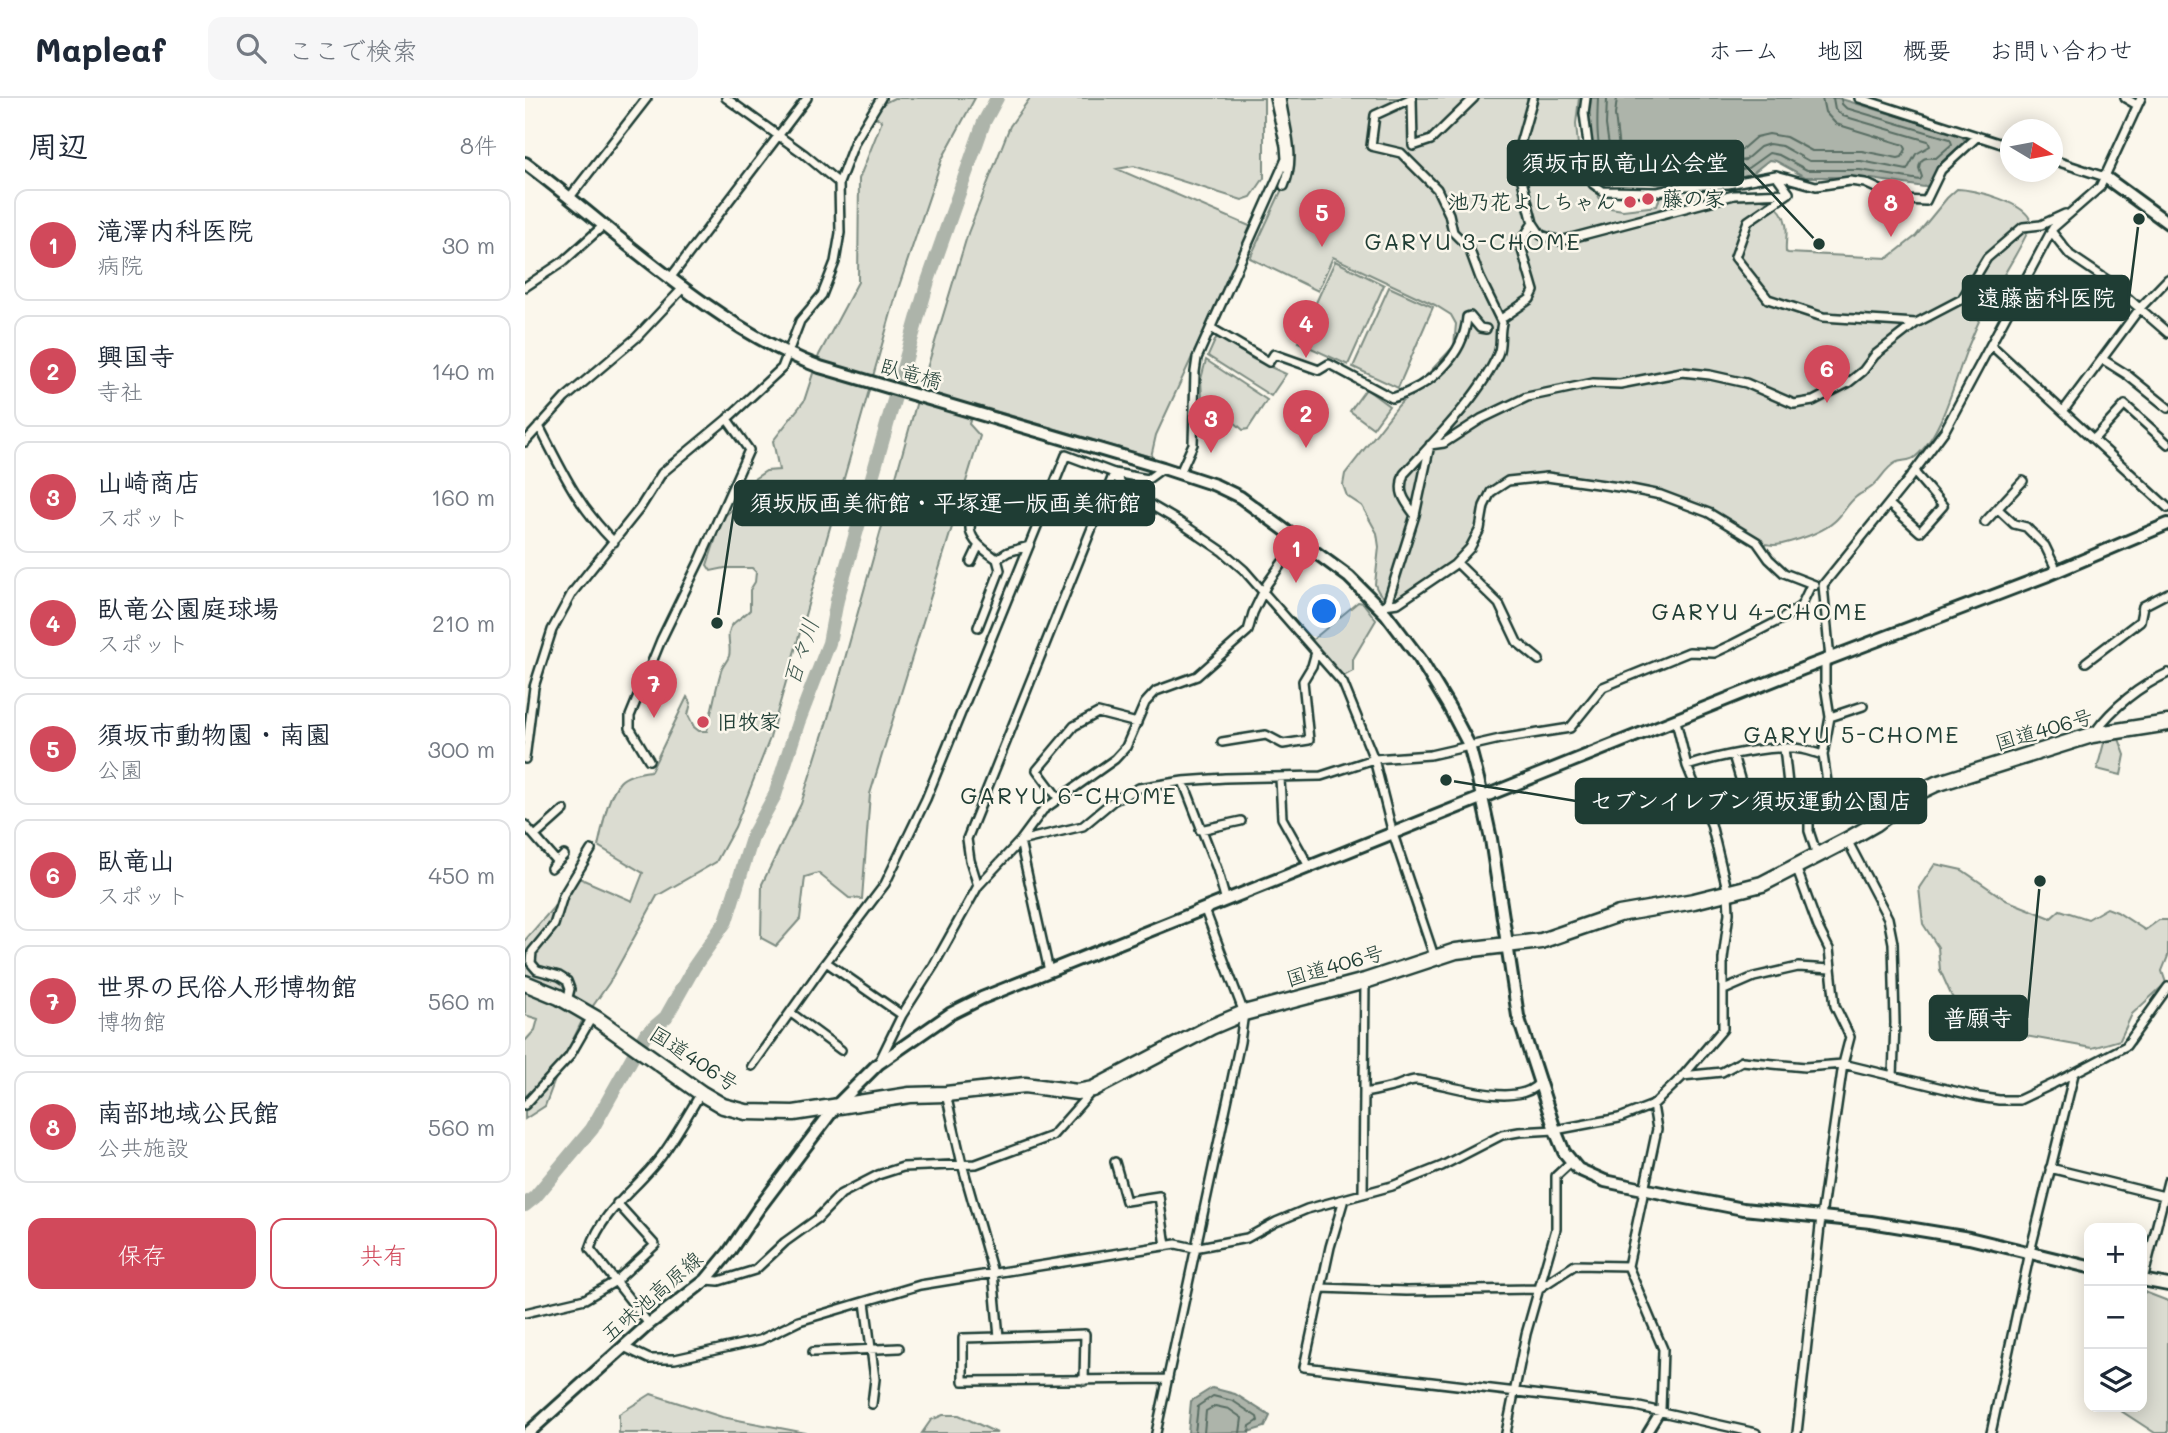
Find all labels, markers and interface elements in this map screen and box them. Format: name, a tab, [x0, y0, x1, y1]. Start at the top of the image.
search box	[208, 17, 698, 80]
text: Mapleaf	[35, 27, 166, 70]
icon: search	[232, 29, 270, 67]
text: ここで検索	[288, 33, 418, 67]
text: ホーム	[1708, 34, 1779, 65]
text: 地図	[1817, 34, 1865, 65]
text: 概要	[1903, 34, 1951, 65]
text: お問い合わせ	[1989, 34, 2133, 65]
north arrow	[2000, 119, 2063, 182]
text: 周辺	[28, 125, 88, 165]
text: 8件	[460, 130, 497, 160]
callout: 須坂市臥竜山公会堂	[1508, 141, 1743, 185]
text: 須坂市臥竜山公会堂	[1522, 147, 1729, 177]
pin: 8	[1868, 179, 1914, 237]
place label: 藤の家	[1662, 184, 1725, 211]
place label: 池乃花よしちゃん	[1448, 187, 1616, 214]
pin: 5	[1299, 189, 1345, 247]
marker: 藤の家	[1640, 191, 1656, 207]
marker: 池乃花よしちゃん	[1622, 194, 1638, 210]
text: 滝澤内科医院	[97, 213, 253, 247]
district label: GARYU 3-CHOME	[1364, 226, 1582, 256]
text: 1	[48, 230, 58, 260]
text: 30 m	[442, 230, 495, 260]
text: 病院	[97, 250, 143, 280]
callout: 遠藤歯科医院	[1963, 276, 2129, 320]
text: 遠藤歯科医院	[1977, 282, 2115, 312]
pin: 4	[1283, 300, 1329, 358]
text: 興国寺	[97, 339, 175, 373]
pin: 6	[1804, 345, 1850, 403]
street label: 臥竜橋	[877, 351, 945, 394]
text: 2	[47, 356, 59, 386]
text: 140 m	[431, 356, 495, 386]
text: 寺社	[97, 376, 143, 406]
pin: 2	[1283, 390, 1329, 448]
pin: 3	[1188, 395, 1234, 453]
text: 山崎商店	[97, 465, 201, 499]
callout: 須坂版画美術館・平塚運一版画美術館	[735, 481, 1154, 525]
text: 3	[46, 482, 60, 512]
text: 160 m	[431, 482, 495, 512]
text: 須坂版画美術館・平塚運一版画美術館	[750, 487, 1141, 517]
text: スポット	[97, 502, 189, 532]
pin: 1	[1273, 525, 1319, 583]
text: 臥竜公園庭球場	[97, 591, 279, 625]
your location	[1307, 594, 1341, 628]
district label: GARYU 4-CHOME	[1651, 596, 1869, 626]
text: 4	[46, 608, 60, 638]
text: 210 m	[432, 608, 495, 638]
water label: 百々川	[775, 614, 825, 689]
text: スポット	[97, 628, 189, 658]
pin: 7	[631, 660, 677, 718]
street label: 国道406号	[1991, 702, 2096, 755]
place label: 旧牧家	[717, 707, 780, 734]
marker: 旧牧家	[695, 714, 711, 730]
text: 須坂市動物園・南園	[97, 717, 331, 751]
district label: GARYU 5-CHOME	[1743, 719, 1961, 749]
text: 5	[46, 734, 60, 764]
text: 300 m	[427, 734, 495, 764]
text: 公園	[97, 754, 143, 784]
callout: セブンイレブン須坂運動公園店	[1576, 779, 1926, 823]
district label: GARYU 6-CHOME	[960, 780, 1178, 810]
text: セブンイレブン須坂運動公園店	[1590, 785, 1912, 815]
text: 臥竜山	[97, 843, 175, 877]
text: 6	[46, 860, 60, 890]
text: 450 m	[428, 860, 495, 890]
text: スポット	[97, 880, 189, 910]
street label: 国道406号	[1282, 938, 1387, 991]
text: 世界の民俗人形博物館	[97, 969, 357, 1003]
text: 7	[47, 986, 59, 1016]
text: 560 m	[428, 986, 495, 1016]
callout: 普願寺	[1930, 996, 2027, 1040]
text: 普願寺	[1944, 1002, 2013, 1032]
text: 博物館	[97, 1006, 166, 1036]
street label: 国道406号	[645, 1019, 745, 1097]
text: 南部地域公民館	[97, 1095, 279, 1129]
text: 8	[46, 1112, 60, 1142]
text: 560 m	[428, 1112, 495, 1142]
text: 公共施設	[97, 1132, 189, 1162]
button: 保存	[28, 1218, 256, 1289]
button: 共有	[270, 1218, 497, 1289]
map controls	[2084, 1223, 2147, 1412]
button: +	[2084, 1223, 2147, 1286]
street label: 五味池高原線	[595, 1244, 707, 1347]
button: −	[2084, 1286, 2147, 1349]
button: layers	[2084, 1349, 2147, 1412]

